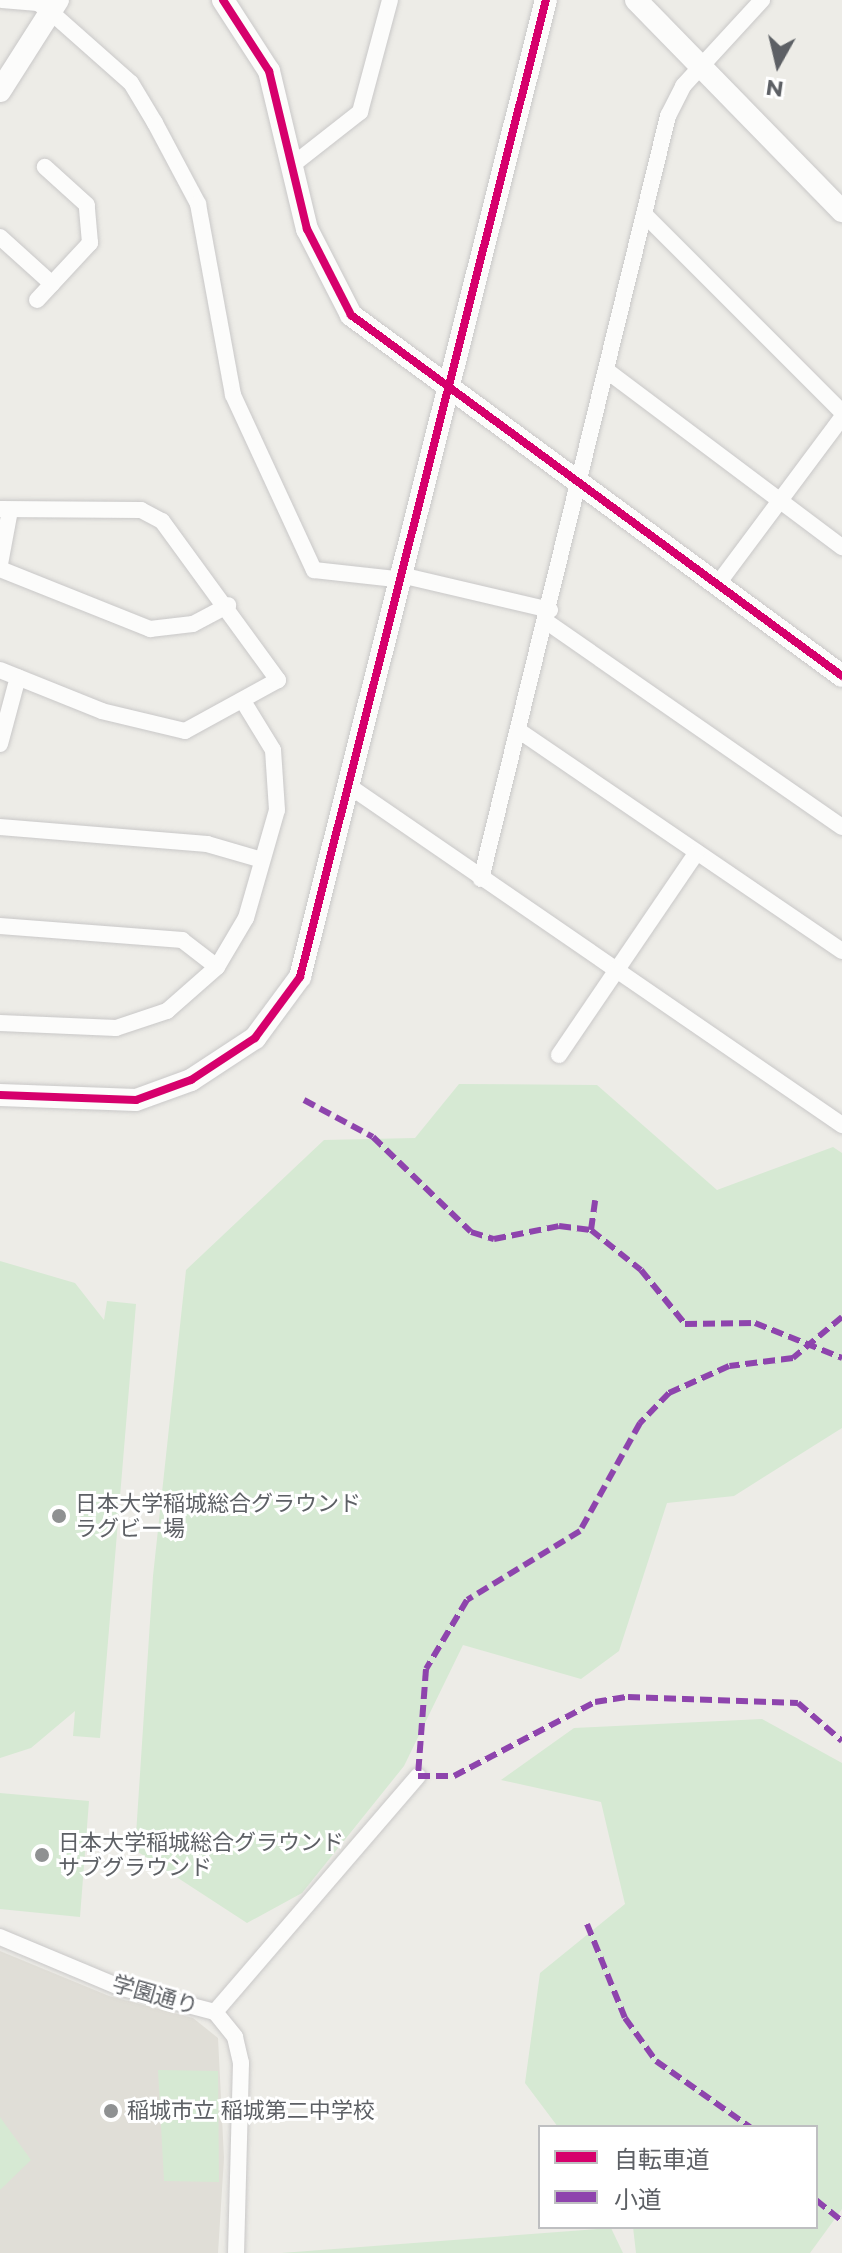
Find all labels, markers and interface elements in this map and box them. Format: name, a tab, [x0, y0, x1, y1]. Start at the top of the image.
north arrow	[738, 24, 818, 104]
text: N	[764, 74, 785, 103]
place label: 日本大学稲城総合グラウンド ラグビー場	[75, 1490, 361, 1542]
marker: 日本大学稲城総合グラウンド ラグビー場	[50, 1507, 68, 1525]
place label: 日本大学稲城総合グラウンド サブグラウンド	[58, 1829, 344, 1880]
marker: 日本大学稲城総合グラウンド サブグラウンド	[33, 1846, 51, 1864]
street label: 学園通り	[109, 1970, 201, 2020]
place label: 稲城市立 稲城第二中学校	[127, 2098, 375, 2124]
marker: 稲城市立 稲城第二中学校	[102, 2102, 120, 2120]
legend	[538, 2125, 818, 2229]
text: 自転車道	[614, 2145, 710, 2174]
text: 小道	[614, 2185, 662, 2214]

